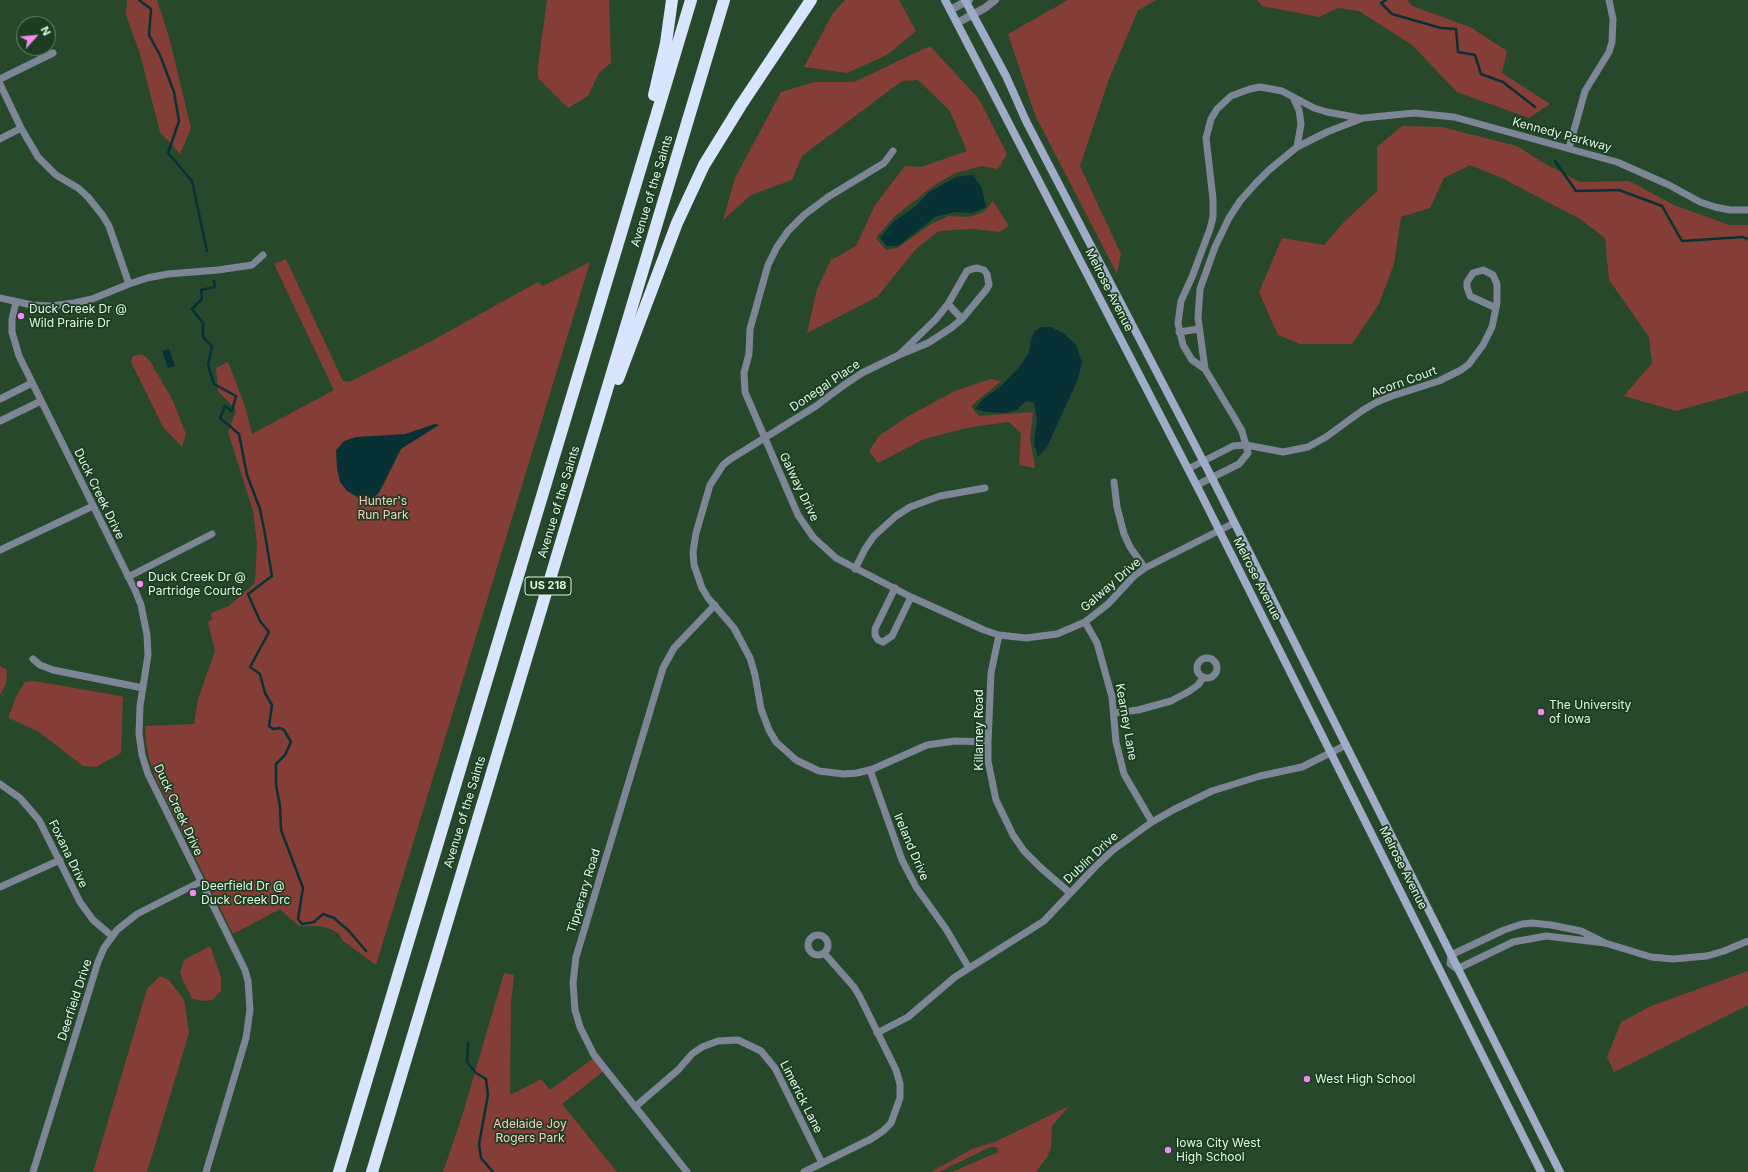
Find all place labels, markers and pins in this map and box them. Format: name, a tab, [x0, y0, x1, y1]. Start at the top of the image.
place label: Duck Creek Dr @ Wild Prairie Dr	[29, 302, 127, 330]
marker: Duck Creek Dr @ Wild Prairie Dr	[16, 311, 26, 321]
place label: Duck Creek Dr @ Partridge Courtc	[148, 570, 246, 598]
marker: Duck Creek Dr @ Partridge Courtc	[135, 579, 145, 589]
place label: The University of Iowa	[1549, 698, 1631, 726]
marker: The University of Iowa	[1536, 707, 1546, 717]
place label: Deerfield Dr @ Duck Creek Drc	[201, 879, 290, 907]
marker: Deerfield Dr @ Duck Creek Drc	[188, 888, 198, 898]
place label: West High School	[1315, 1072, 1415, 1086]
marker: West High School	[1302, 1074, 1312, 1084]
place label: Iowa City West High School	[1176, 1136, 1261, 1164]
marker: Iowa City West High School	[1163, 1145, 1173, 1155]

